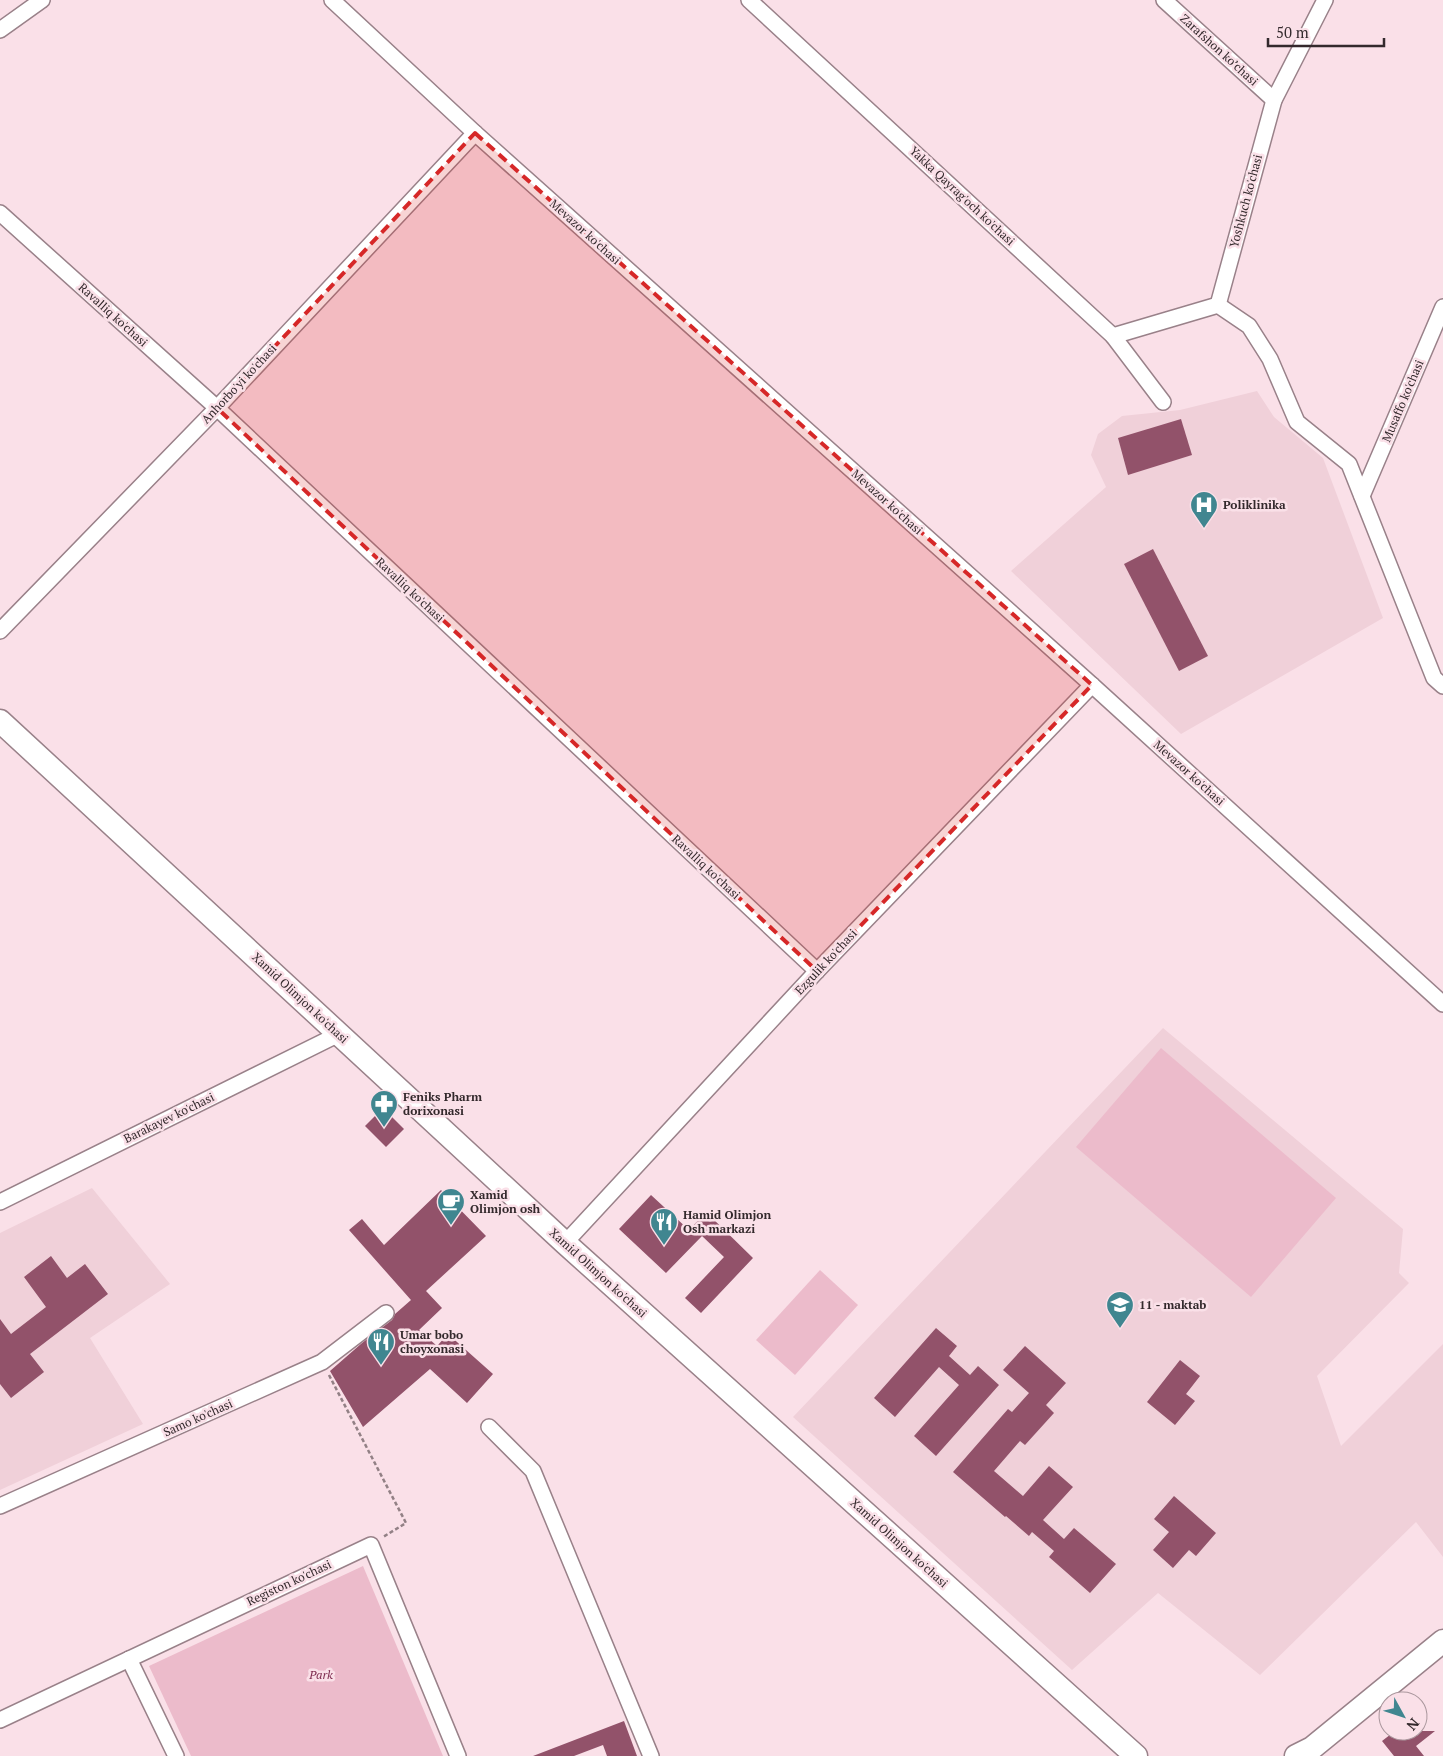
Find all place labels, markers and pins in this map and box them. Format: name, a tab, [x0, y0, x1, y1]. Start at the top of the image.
hospital icon: Poliklinika	[1189, 490, 1219, 529]
place label: Poliklinika	[1223, 497, 1286, 512]
pharmacy icon: Feniks Pharm dorixonasi	[369, 1089, 399, 1128]
place label: Feniks Pharm dorixonasi	[403, 1089, 482, 1118]
cafe icon: Xamid Olimjon osh	[436, 1187, 466, 1226]
place label: Xamid Olimjon osh	[470, 1187, 541, 1216]
restaurant icon: Hamid Olimjon Osh markazi	[649, 1207, 679, 1246]
place label: Hamid Olimjon Osh markazi	[683, 1207, 771, 1236]
school or university icon: 11 - maktab	[1105, 1290, 1135, 1329]
place label: 11 - maktab	[1139, 1297, 1206, 1312]
restaurant icon: Umar bobo choyxonasi	[366, 1327, 396, 1366]
place label: Umar bobo choyxonasi	[400, 1327, 464, 1356]

